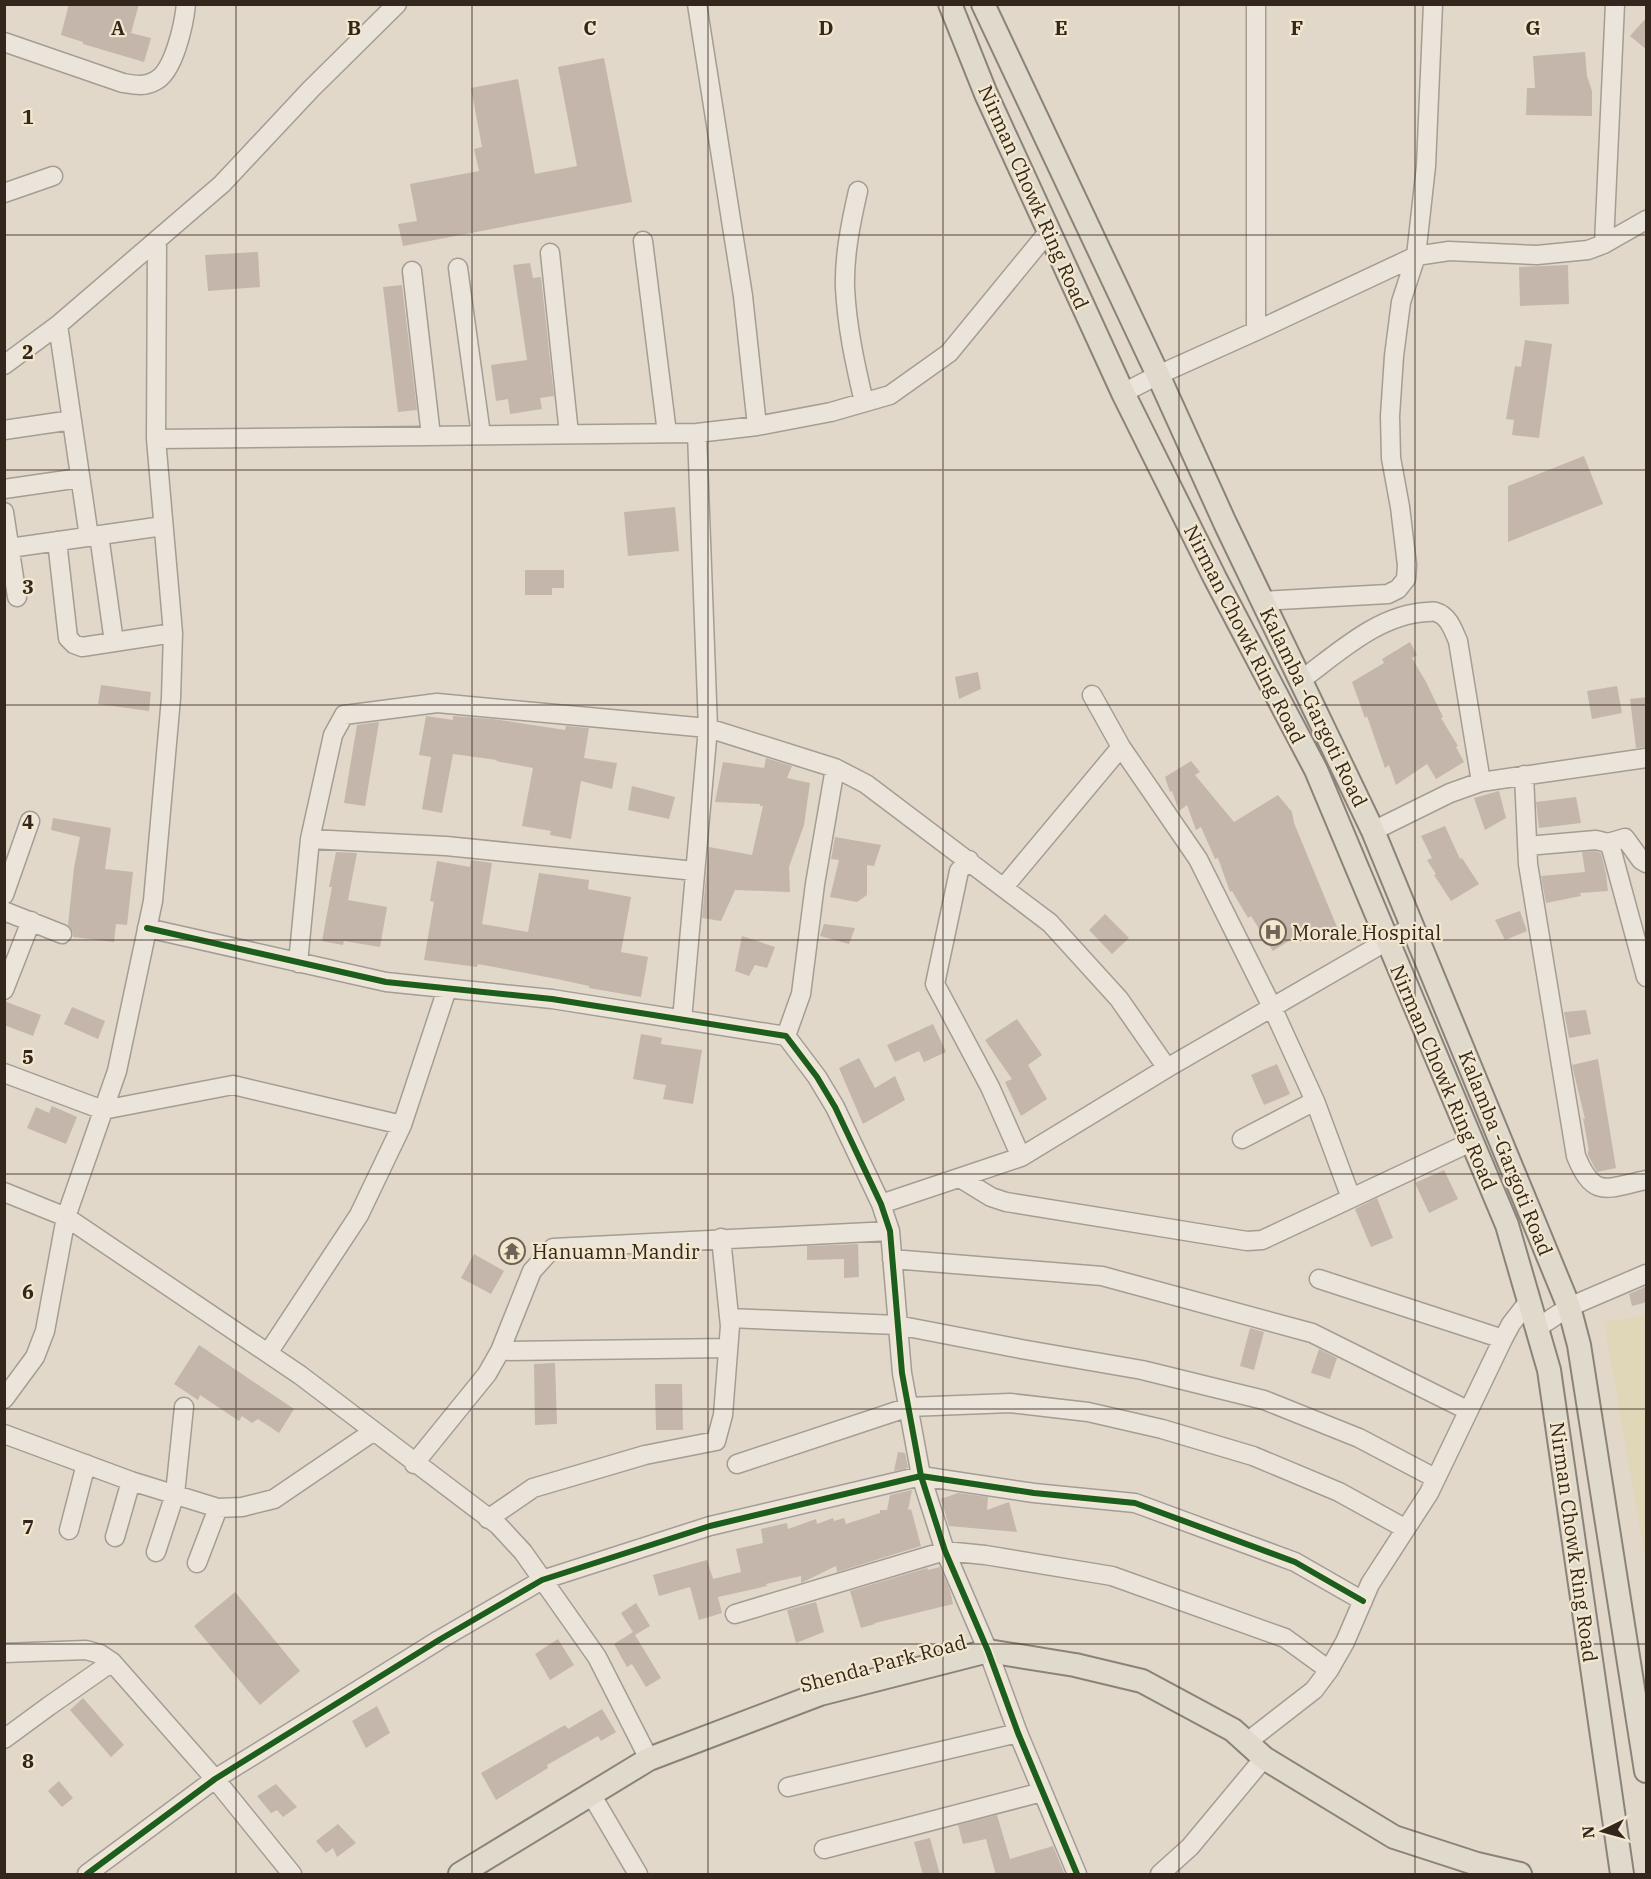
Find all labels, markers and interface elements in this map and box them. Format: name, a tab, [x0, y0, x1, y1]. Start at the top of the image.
text: A	[111, 14, 125, 41]
text: B	[347, 14, 361, 41]
text: C	[583, 14, 597, 41]
text: D	[818, 14, 834, 41]
text: E	[1054, 14, 1068, 41]
text: F	[1291, 14, 1303, 41]
text: G	[1525, 14, 1541, 41]
street label: Nirman Chowk Ring Road	[972, 81, 1096, 313]
text: 1	[22, 103, 34, 130]
text: 2	[22, 338, 34, 365]
street label: Nirman Chowk Ring Road	[1178, 520, 1312, 748]
text: 3	[22, 573, 34, 600]
street label: Kalamba -Gargoti Road	[1254, 603, 1374, 811]
text: 4	[22, 808, 34, 835]
hospital icon: Morale Hospital	[1258, 917, 1288, 947]
place label: Morale Hospital	[1292, 919, 1441, 946]
street label: Nirman Chowk Ring Road	[1384, 960, 1504, 1194]
text: 5	[22, 1043, 34, 1070]
street label: Kalamba -Gargoti Road	[1452, 1046, 1560, 1260]
temple icon: Hanuamn Mandir	[497, 1236, 527, 1266]
place label: Hanuamn Mandir	[532, 1238, 700, 1265]
text: 6	[22, 1278, 34, 1305]
street label: Nirman Chowk Ring Road	[1544, 1420, 1604, 1664]
text: 7	[22, 1513, 34, 1540]
street label: Shenda Park Road	[797, 1628, 969, 1698]
text: 8	[22, 1747, 34, 1774]
north arrow	[1573, 1801, 1633, 1861]
text: N	[1578, 1825, 1599, 1839]

